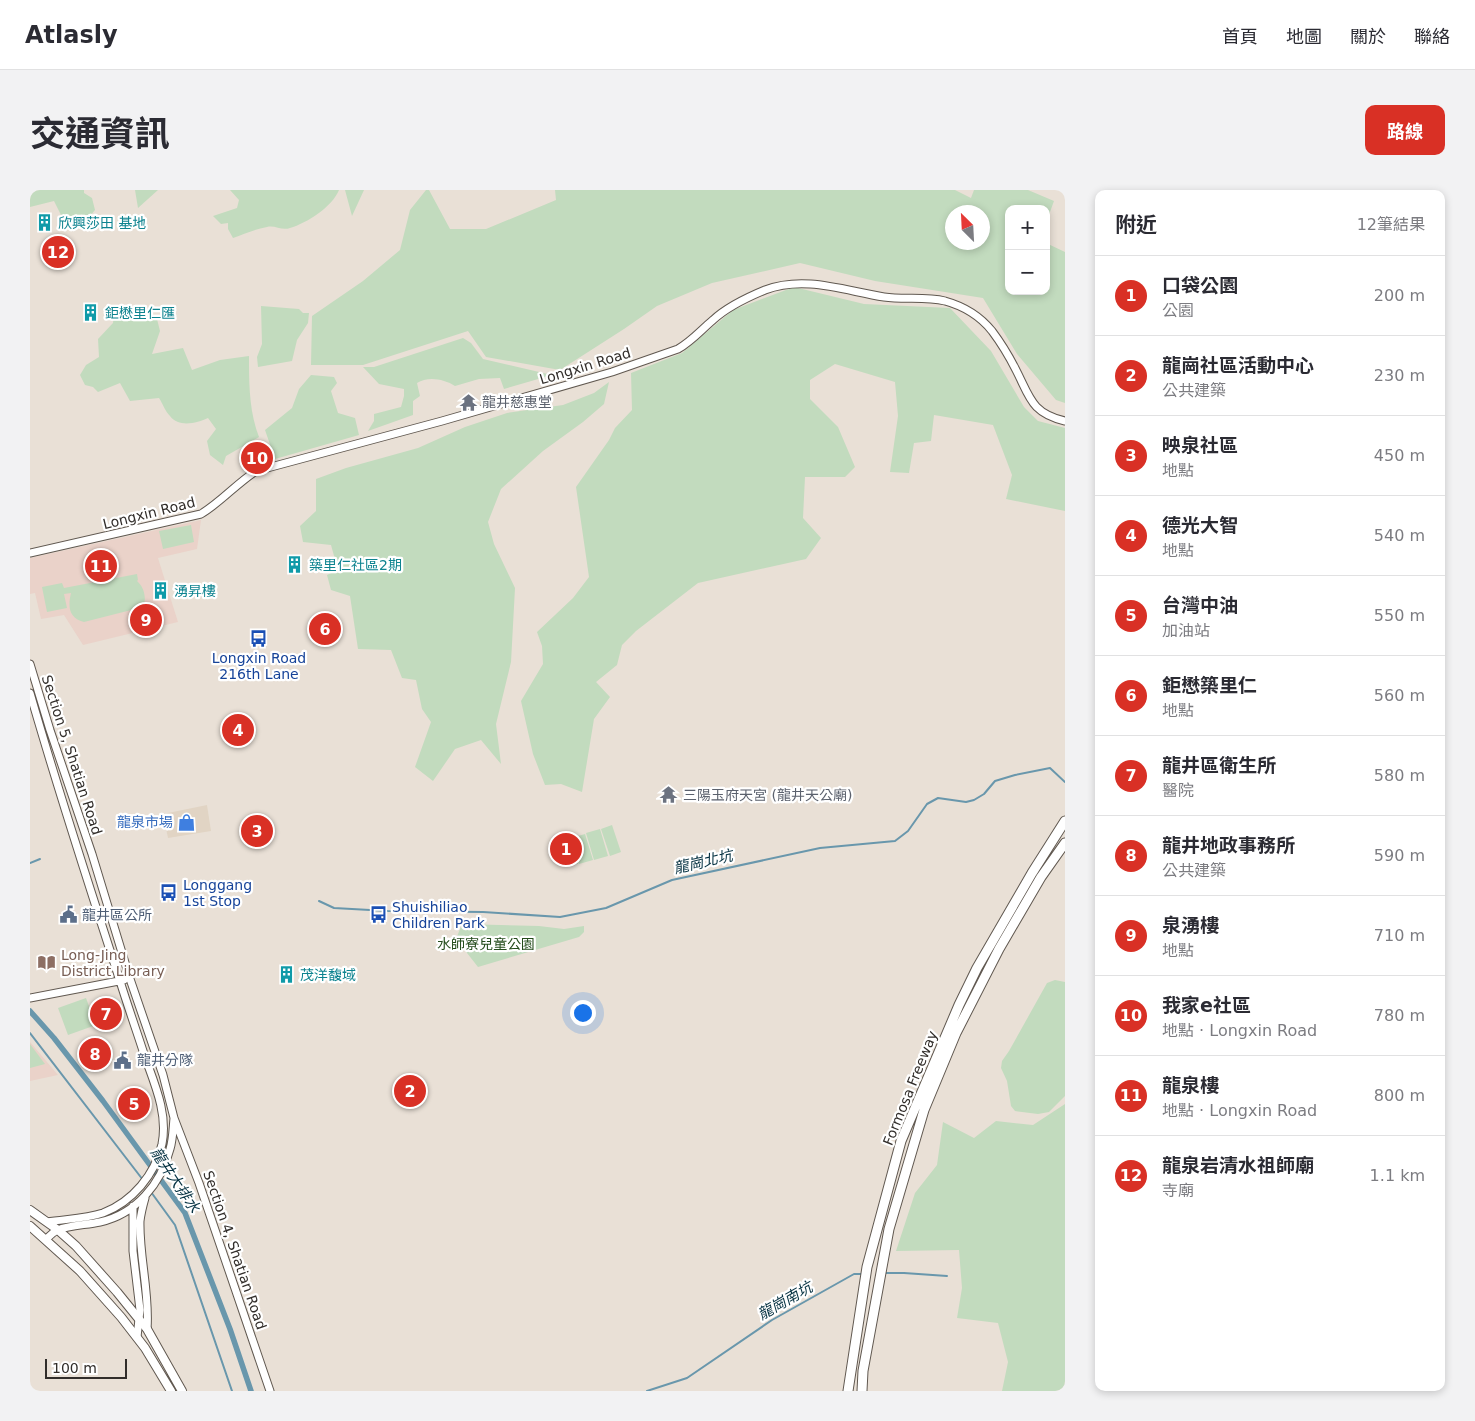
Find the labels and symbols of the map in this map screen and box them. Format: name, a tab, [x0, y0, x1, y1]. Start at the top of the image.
north arrow	[945, 205, 990, 250]
building icon: 欣興莎田 基地	[34, 213, 54, 233]
place label: 欣興莎田 基地	[58, 215, 146, 231]
pin: 12	[42, 233, 74, 271]
building icon: 鉅懋里仁匯	[81, 303, 101, 323]
place label: 鉅懋里仁匯	[105, 305, 175, 321]
street label: Longxin Road	[537, 345, 633, 387]
temple icon: 龍井慈惠堂	[458, 392, 478, 412]
place label: 龍井慈惠堂	[482, 394, 552, 410]
pin: 10	[241, 439, 273, 477]
street label: Longxin Road	[101, 494, 197, 532]
pin: 11	[85, 547, 117, 585]
building icon: 築里仁社區2期	[285, 555, 305, 575]
place label: 築里仁社區2期	[309, 557, 402, 573]
building icon: 湧昇樓	[150, 581, 170, 601]
place label: 湧昇樓	[174, 583, 216, 599]
pin: 9	[130, 601, 162, 639]
pin: 6	[309, 610, 341, 648]
bus stop icon: Longxin Road 216th Lane	[249, 628, 269, 648]
place label: Longxin Road 216th Lane	[212, 650, 306, 682]
street label: Section 5, Shatian Road	[39, 673, 105, 837]
pin: 4	[222, 711, 254, 749]
temple icon: 三陽玉府天宮 (龍井天公廟)	[659, 785, 679, 805]
place label: 三陽玉府天宮 (龍井天公廟)	[683, 787, 852, 803]
shop icon: 龍泉市場	[177, 812, 197, 832]
pin: 3	[241, 812, 273, 850]
place label: 龍泉市場	[117, 814, 173, 830]
pin: 1	[550, 830, 582, 868]
water label: 龍崗北坑	[672, 846, 736, 878]
place label: Longgang 1st Stop	[183, 877, 252, 909]
bus stop icon: Longgang 1st Stop	[159, 883, 179, 903]
place label: Shuishiliao Children Park	[392, 899, 486, 931]
public building icon: 龍井區公所	[58, 905, 78, 925]
bus stop icon: Shuishiliao Children Park	[368, 905, 388, 925]
place label: 龍井區公所	[82, 907, 152, 923]
park label: 水師寮兒童公園	[437, 936, 535, 952]
place label: Long-Jing District Library	[61, 947, 165, 979]
library icon: Long-Jing District Library	[37, 953, 57, 973]
building icon: 茂洋馥域	[276, 965, 296, 985]
place label: 茂洋馥域	[300, 967, 356, 983]
pin: 7	[90, 995, 122, 1033]
your location	[570, 1000, 596, 1026]
street label: Formosa Freeway	[880, 1028, 940, 1148]
pin: 8	[79, 1035, 111, 1073]
public building icon: 龍井分隊	[113, 1050, 133, 1070]
place label: 龍井分隊	[137, 1052, 193, 1068]
pin: 2	[394, 1072, 426, 1110]
pin: 5	[118, 1085, 150, 1123]
water label: 龍井大排水	[147, 1144, 204, 1217]
street label: Section 4, Shatian Road	[200, 1168, 270, 1332]
water label: 龍崗南坑	[755, 1277, 817, 1324]
scale bar	[45, 1356, 128, 1379]

